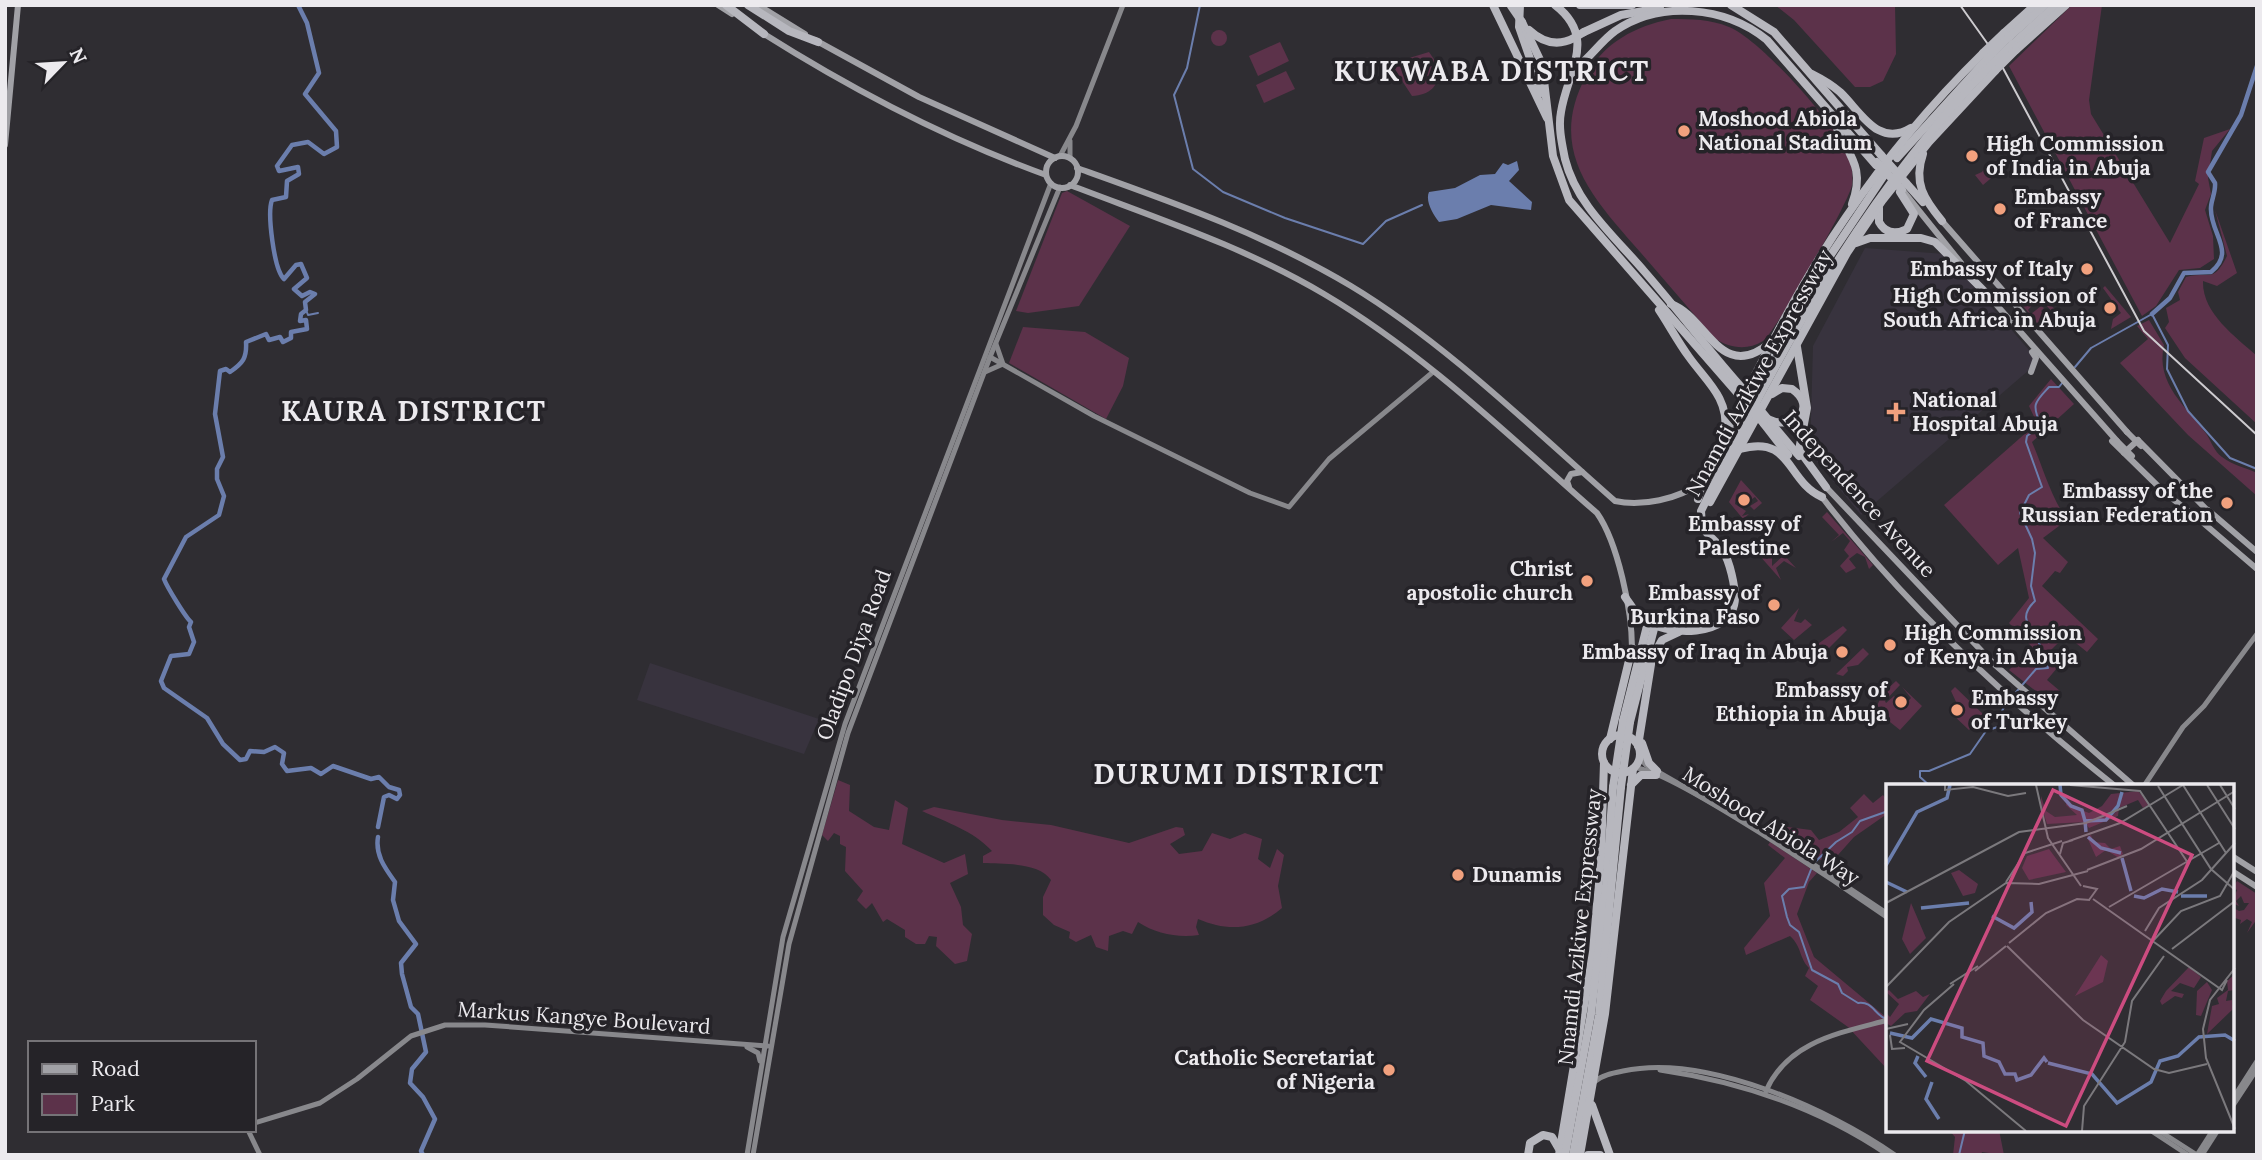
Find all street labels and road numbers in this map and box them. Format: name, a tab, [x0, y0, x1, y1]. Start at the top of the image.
street label: Nnamdi Azikiwe Expressway	[1679, 245, 1838, 501]
street label: Independence Avenue	[1777, 404, 1942, 583]
street label: Oladipo Diya Road	[810, 566, 897, 744]
street label: Moshood Abiola Way	[1678, 760, 1865, 891]
street label: Nnamdi Azikiwe Expressway	[1552, 787, 1607, 1067]
street label: Markus Kangye Boulevard	[457, 995, 711, 1040]

